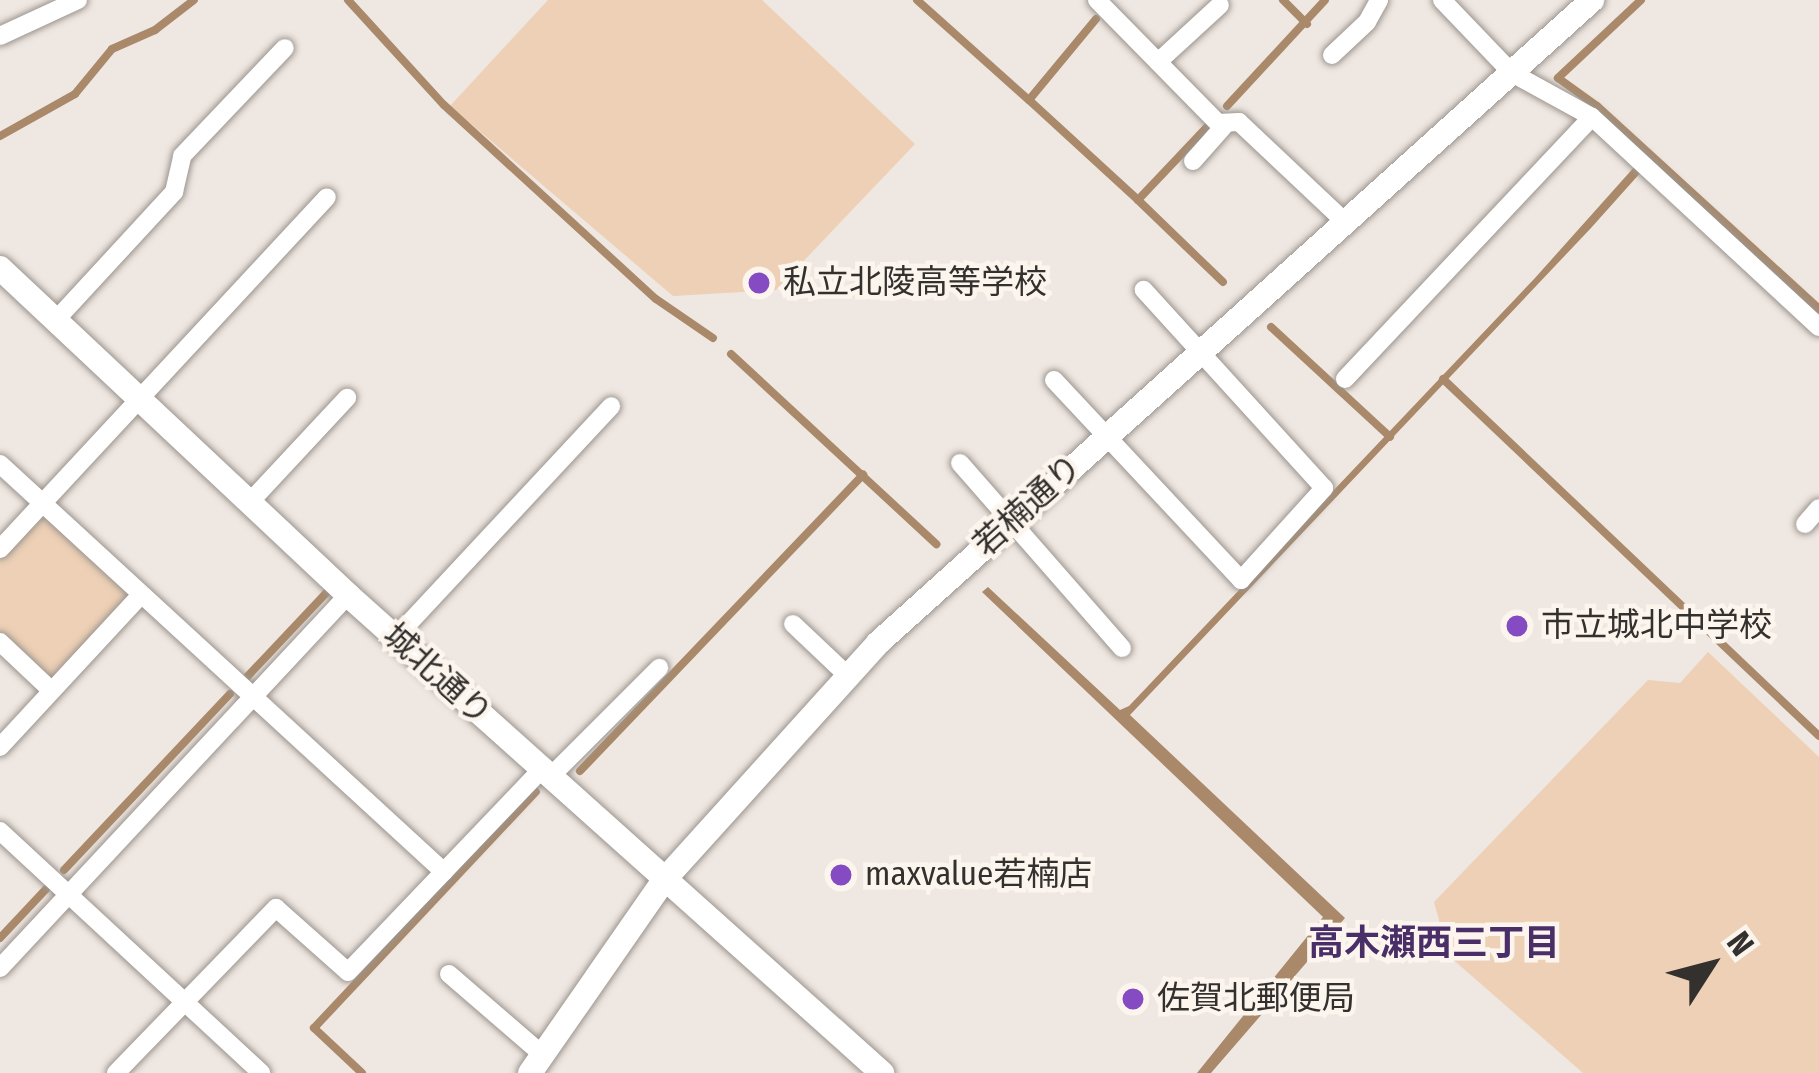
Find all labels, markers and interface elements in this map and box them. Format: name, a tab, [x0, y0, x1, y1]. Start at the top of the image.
place label: 私立北陵高等学校	[783, 263, 1047, 303]
marker: 私立北陵高等学校	[746, 270, 772, 296]
street label: 若楠通り	[966, 447, 1090, 565]
place label: 市立城北中学校	[1541, 606, 1772, 646]
marker: 市立城北中学校	[1504, 613, 1530, 639]
street label: 城北通り	[375, 616, 499, 734]
place label: maxvalue若楠店	[865, 855, 1092, 895]
marker: maxvalue若楠店	[828, 862, 854, 888]
north arrow	[1651, 905, 1771, 1025]
district label: 高木瀬西三丁目	[1308, 922, 1560, 966]
text: N	[1718, 924, 1762, 964]
place label: 佐賀北郵便局	[1157, 979, 1355, 1019]
marker: 佐賀北郵便局	[1120, 986, 1146, 1012]

